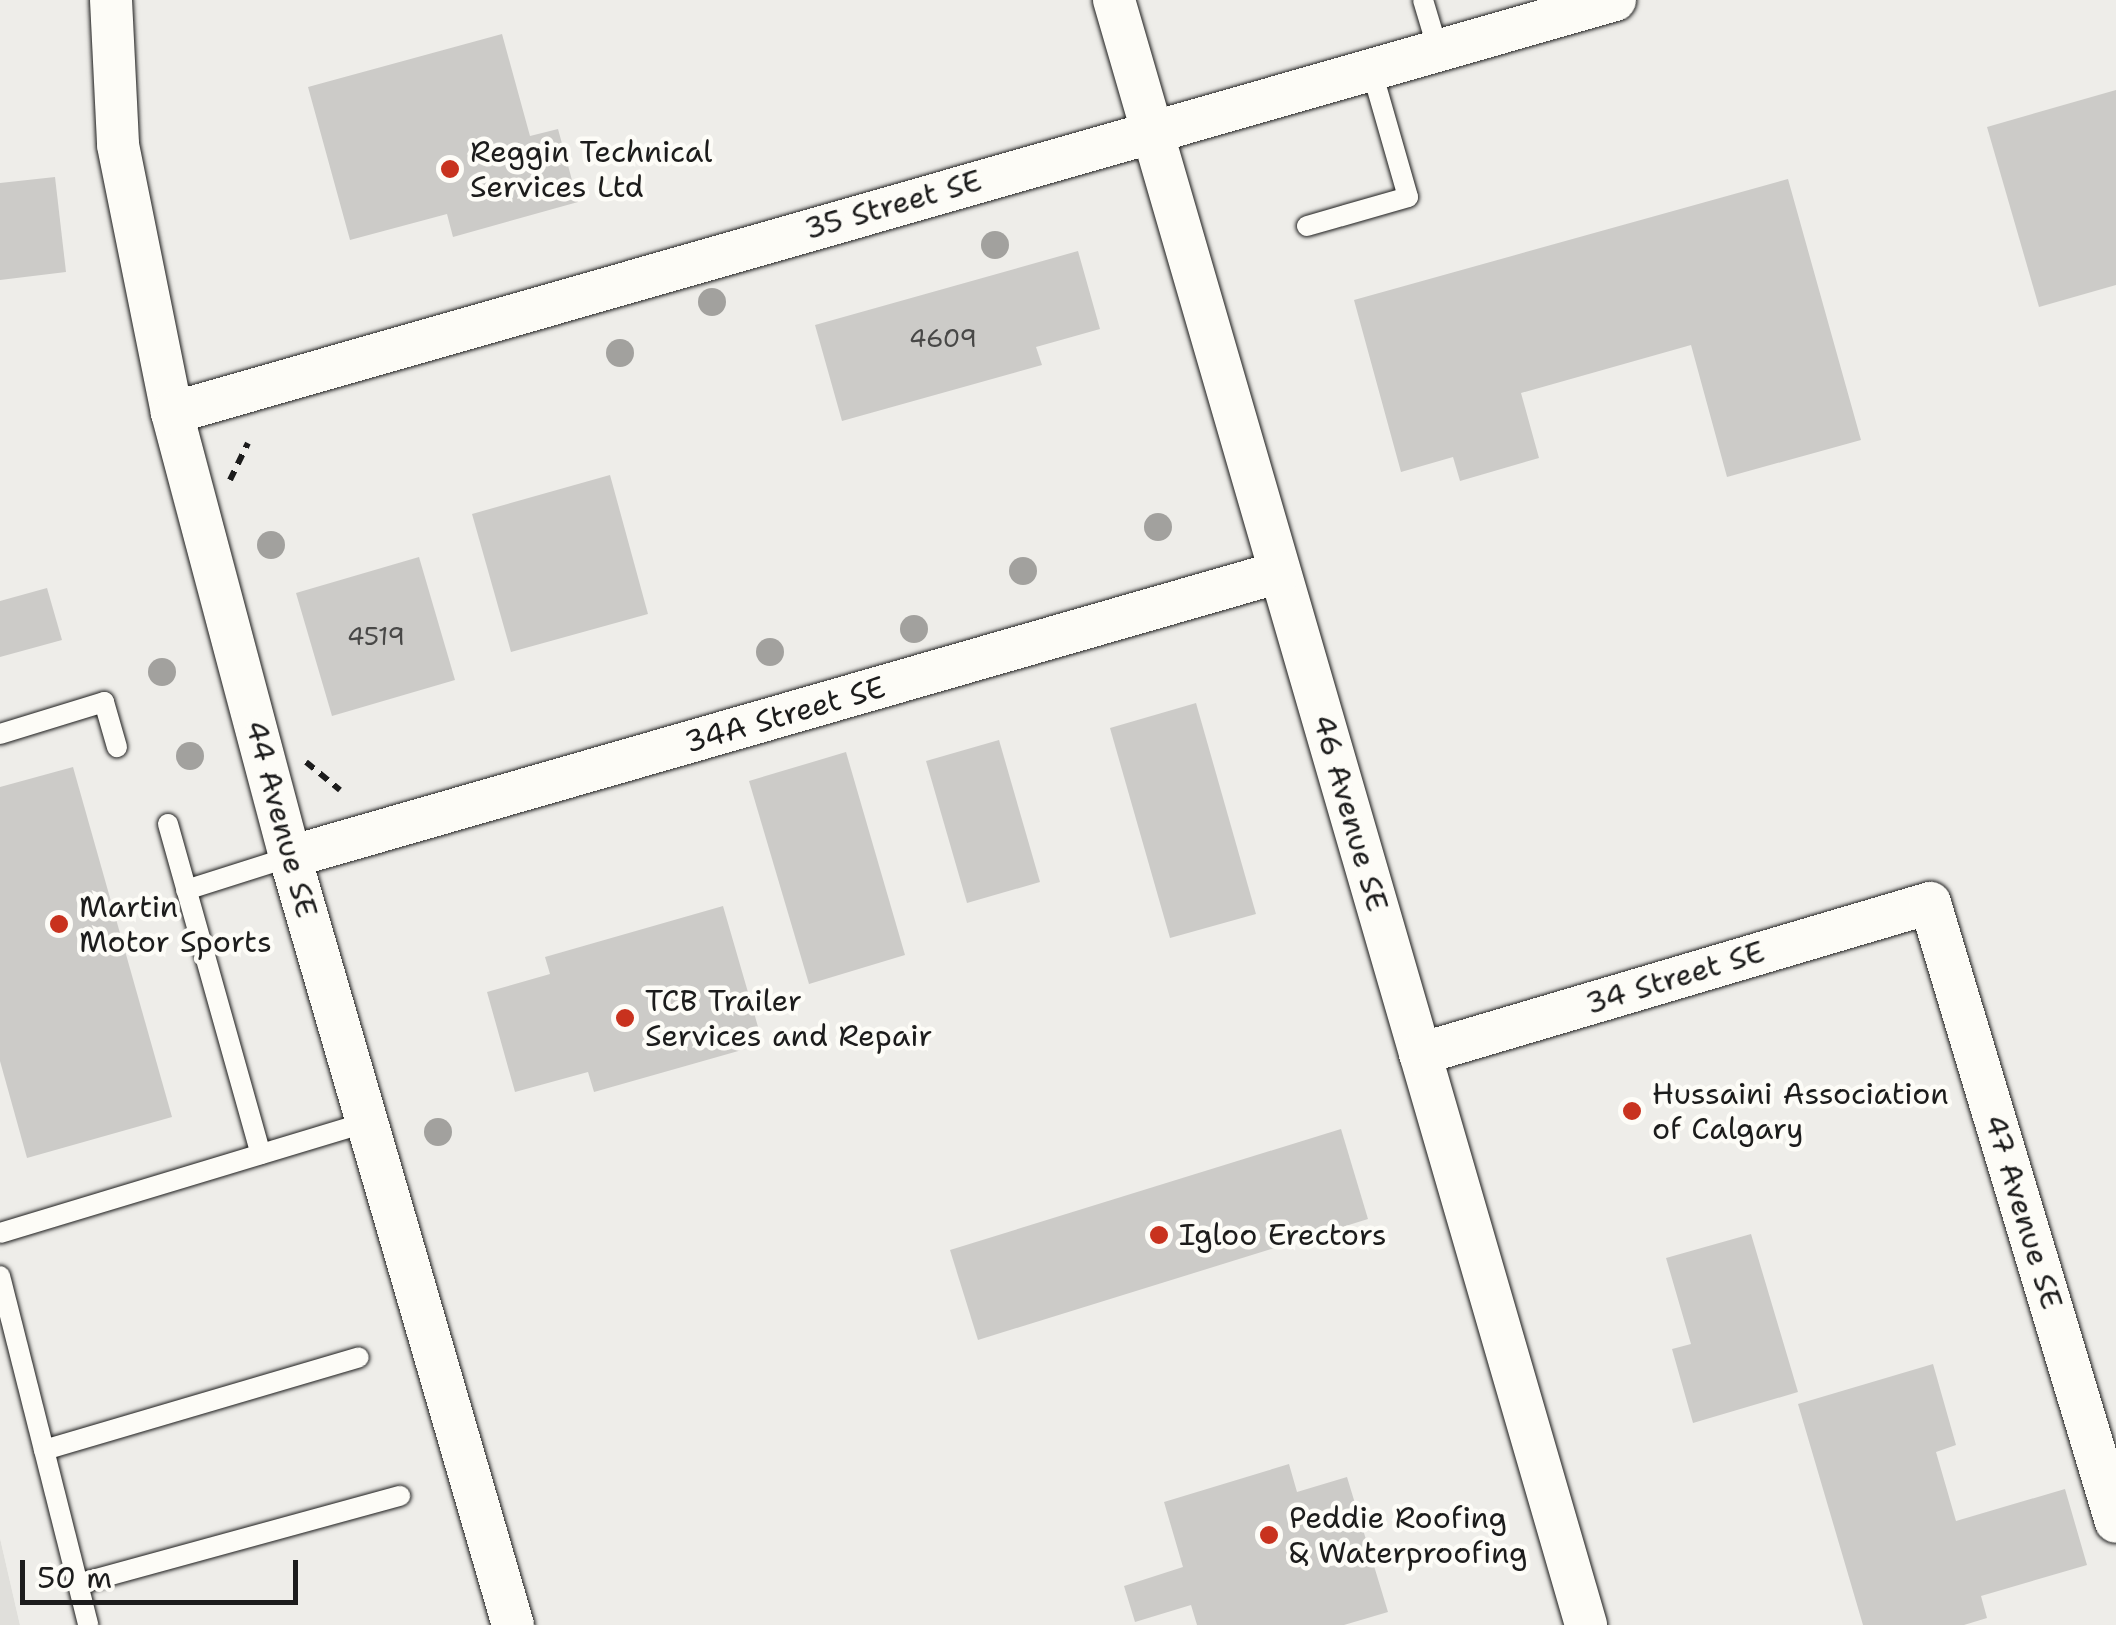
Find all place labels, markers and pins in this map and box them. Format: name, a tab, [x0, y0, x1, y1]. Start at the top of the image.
place label: Reggin Technical Services Ltd	[470, 134, 712, 204]
marker: Reggin Technical Services Ltd	[439, 158, 461, 180]
place label: Martin Motor Sports	[79, 889, 272, 960]
marker: Martin Motor Sports	[48, 913, 70, 935]
place label: TCB Trailer Services and Repair	[645, 983, 932, 1054]
marker: TCB Trailer Services and Repair	[614, 1007, 636, 1029]
place label: Hussaini Association of Calgary	[1652, 1076, 1949, 1146]
marker: Hussaini Association of Calgary	[1621, 1100, 1643, 1122]
place label: Igloo Erectors	[1179, 1217, 1387, 1253]
marker: Igloo Erectors	[1148, 1224, 1170, 1246]
place label: Peddie Roofing & Waterproofing	[1289, 1500, 1527, 1570]
marker: Peddie Roofing & Waterproofing	[1258, 1524, 1280, 1546]

